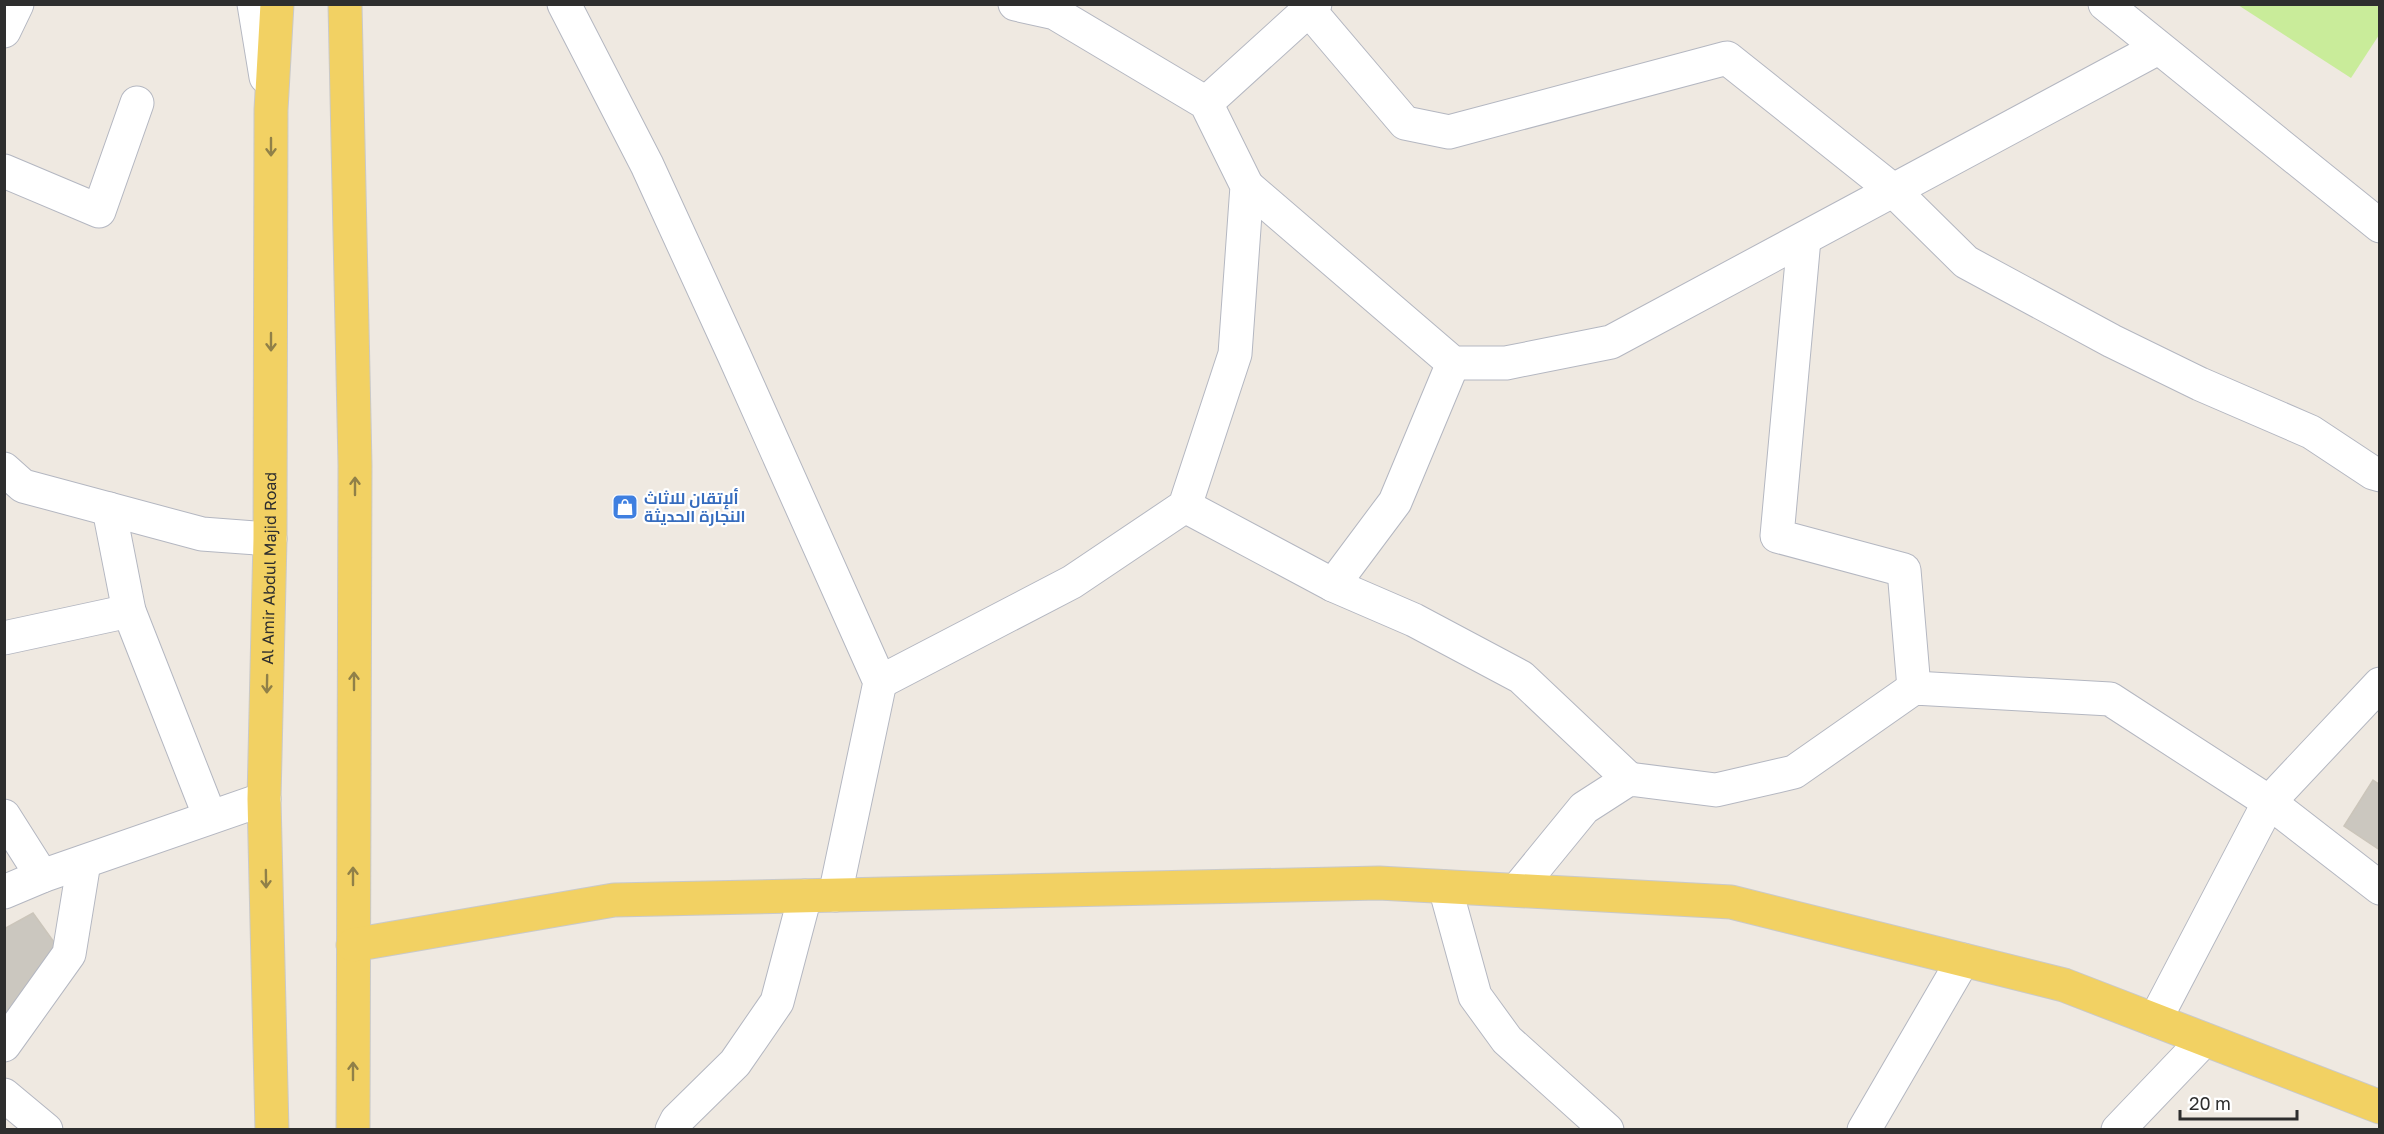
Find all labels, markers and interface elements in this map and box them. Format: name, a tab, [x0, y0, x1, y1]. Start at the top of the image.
one-way arrow	[265, 136, 277, 156]
one-way arrow	[265, 331, 277, 351]
street label: Al Amir Abdul Majid Road	[257, 472, 280, 665]
one-way arrow	[349, 477, 361, 497]
place label: ألإتقان للاثاث النجارة الحديثة	[644, 488, 745, 526]
shop icon: ألإتقان للاثاث النجارة الحديثة	[610, 492, 640, 522]
one-way arrow	[348, 672, 360, 692]
one-way arrow	[261, 673, 273, 693]
one-way arrow	[347, 867, 359, 887]
one-way arrow	[260, 868, 272, 888]
one-way arrow	[347, 1062, 359, 1082]
scale bar	[2180, 1083, 2297, 1121]
text: 20 m	[2189, 1092, 2231, 1114]

